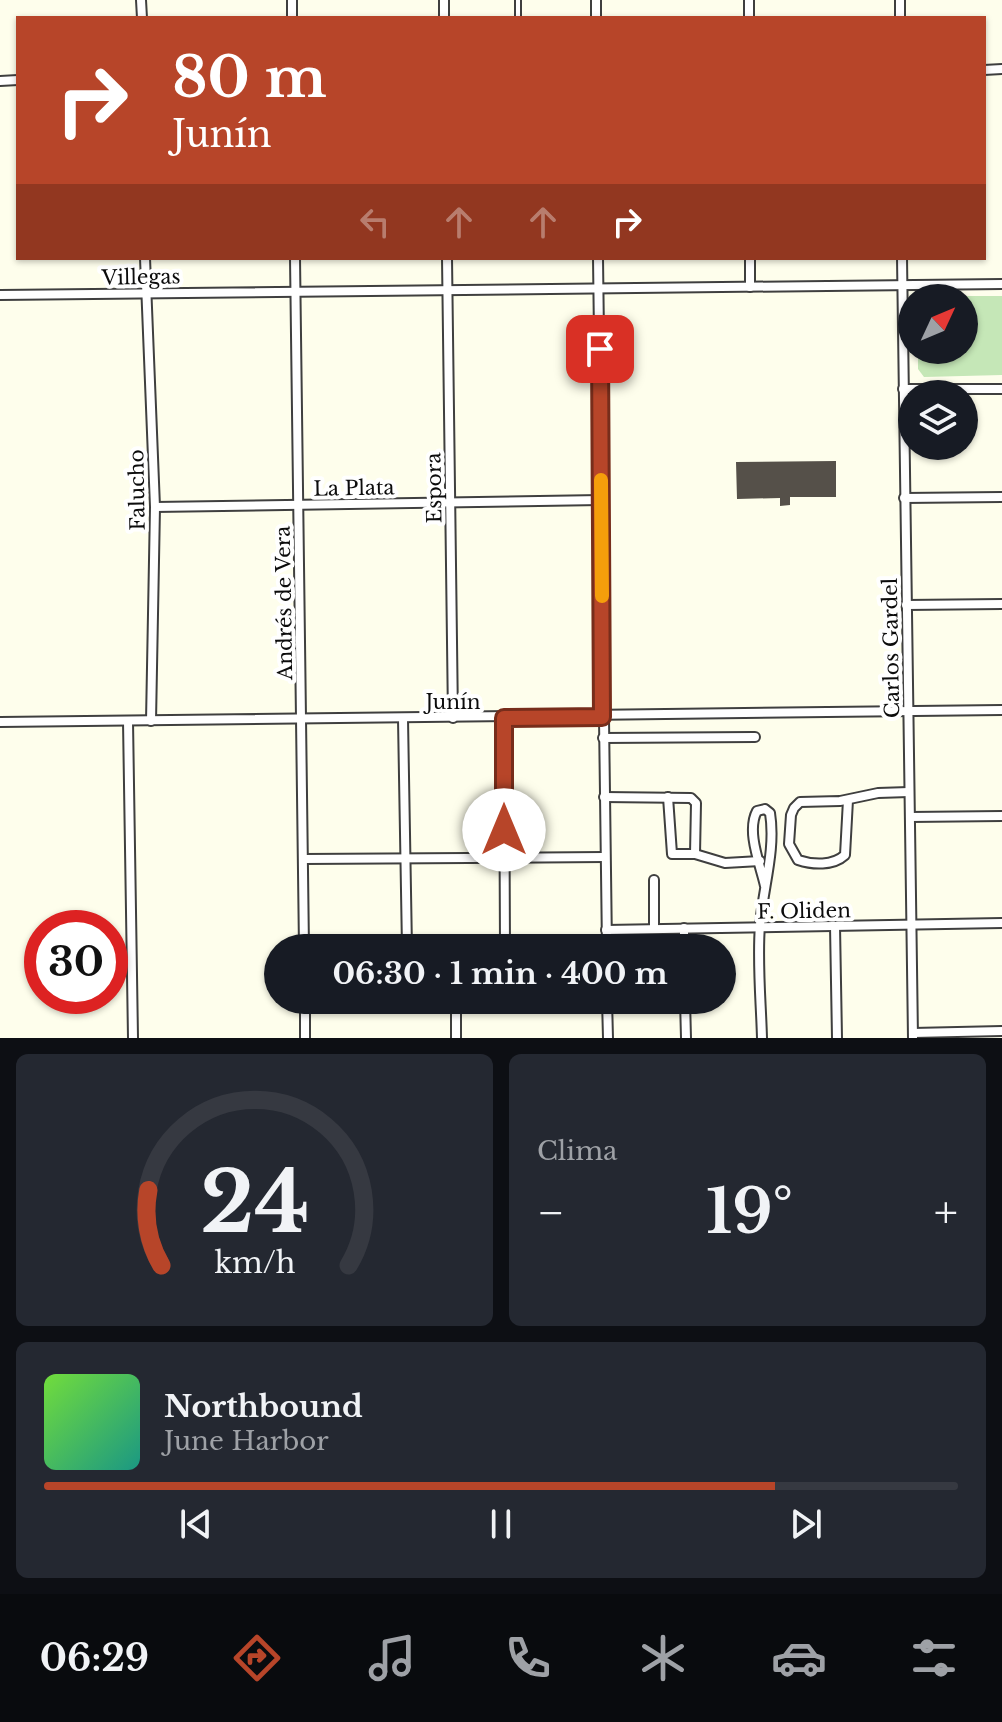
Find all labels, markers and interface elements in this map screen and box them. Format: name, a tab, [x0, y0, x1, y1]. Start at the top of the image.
text: 80 m	[172, 43, 327, 112]
icon: right	[40, 48, 144, 152]
text: Junín	[172, 112, 271, 157]
icon: left	[353, 200, 397, 244]
icon: ahead	[437, 200, 481, 244]
icon: ahead	[521, 200, 565, 244]
icon: right	[605, 200, 649, 244]
street label: Villegas	[100, 264, 181, 290]
north arrow	[898, 284, 978, 364]
map controls	[898, 284, 978, 460]
pin	[566, 315, 634, 383]
icon: arrive	[578, 327, 622, 371]
button: layers	[898, 380, 978, 460]
street label: Falucho	[124, 449, 150, 531]
street label: Espora	[421, 451, 447, 524]
street label: La Plata	[313, 475, 396, 501]
street label: Andrés de Vera	[271, 525, 297, 681]
street label: Carlos Gardel	[878, 578, 904, 718]
street label: Junín	[422, 690, 481, 714]
position arrow	[462, 788, 546, 872]
street label: F. Oliden	[757, 898, 851, 924]
speed limit sign: 30	[24, 910, 128, 1014]
text: 06:30 · 1 min · 400 m	[332, 955, 668, 992]
text: Clima	[537, 1135, 617, 1167]
text: 24	[200, 1151, 309, 1254]
text: 19°	[706, 1175, 793, 1249]
text: −	[537, 1185, 565, 1240]
text: +	[934, 1185, 958, 1240]
text: km/h	[214, 1245, 295, 1281]
text: Northbound	[164, 1388, 363, 1425]
text: June Harbor	[164, 1425, 329, 1457]
icon: previous	[174, 1502, 218, 1546]
icon: pause	[479, 1502, 523, 1546]
icon: next	[784, 1502, 828, 1546]
icon: directions	[229, 1630, 285, 1686]
icon: music	[364, 1630, 420, 1686]
icon: phone	[500, 1630, 556, 1686]
icon: climate	[635, 1630, 691, 1686]
icon: car	[771, 1630, 827, 1686]
icon: filters	[906, 1630, 962, 1686]
text: 06:29	[40, 1636, 149, 1681]

